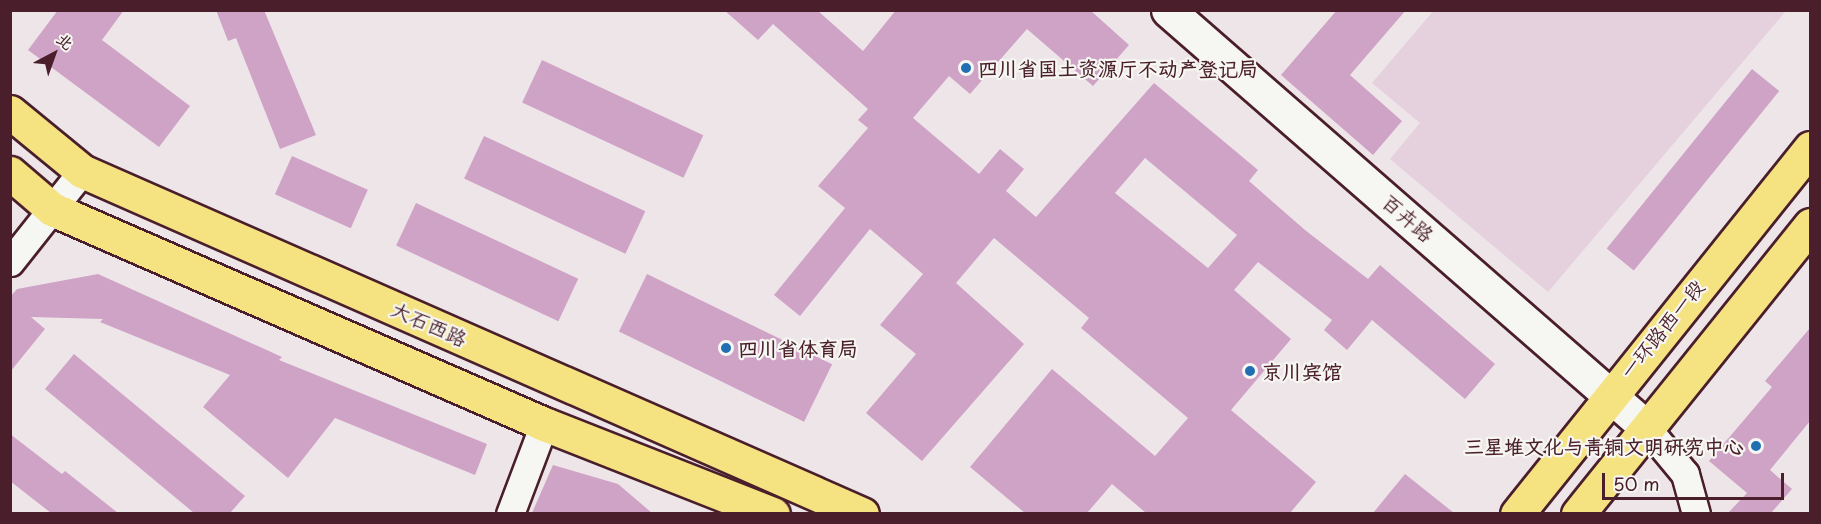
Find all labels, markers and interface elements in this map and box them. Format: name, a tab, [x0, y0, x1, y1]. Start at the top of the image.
north arrow	[24, 24, 84, 84]
text: 北	[52, 26, 80, 55]
place label: 四川省国土资源厅不动产登记局	[978, 56, 1258, 80]
marker: 四川省国土资源厅不动产登记局	[959, 61, 973, 75]
street label: 百卉路	[1377, 189, 1439, 247]
street label: 一环路西一段	[1615, 275, 1709, 383]
street label: 大石西路	[388, 297, 470, 351]
place label: 四川省体育局	[738, 336, 858, 360]
marker: 四川省体育局	[719, 341, 733, 355]
place label: 京川宾馆	[1262, 359, 1342, 383]
marker: 京川宾馆	[1243, 364, 1257, 378]
place label: 三星堆文化与青铜文明研究中心	[1464, 434, 1744, 458]
marker: 三星堆文化与青铜文明研究中心	[1749, 439, 1763, 453]
scale bar	[1605, 461, 1786, 499]
text: 50 m	[1613, 470, 1660, 497]

